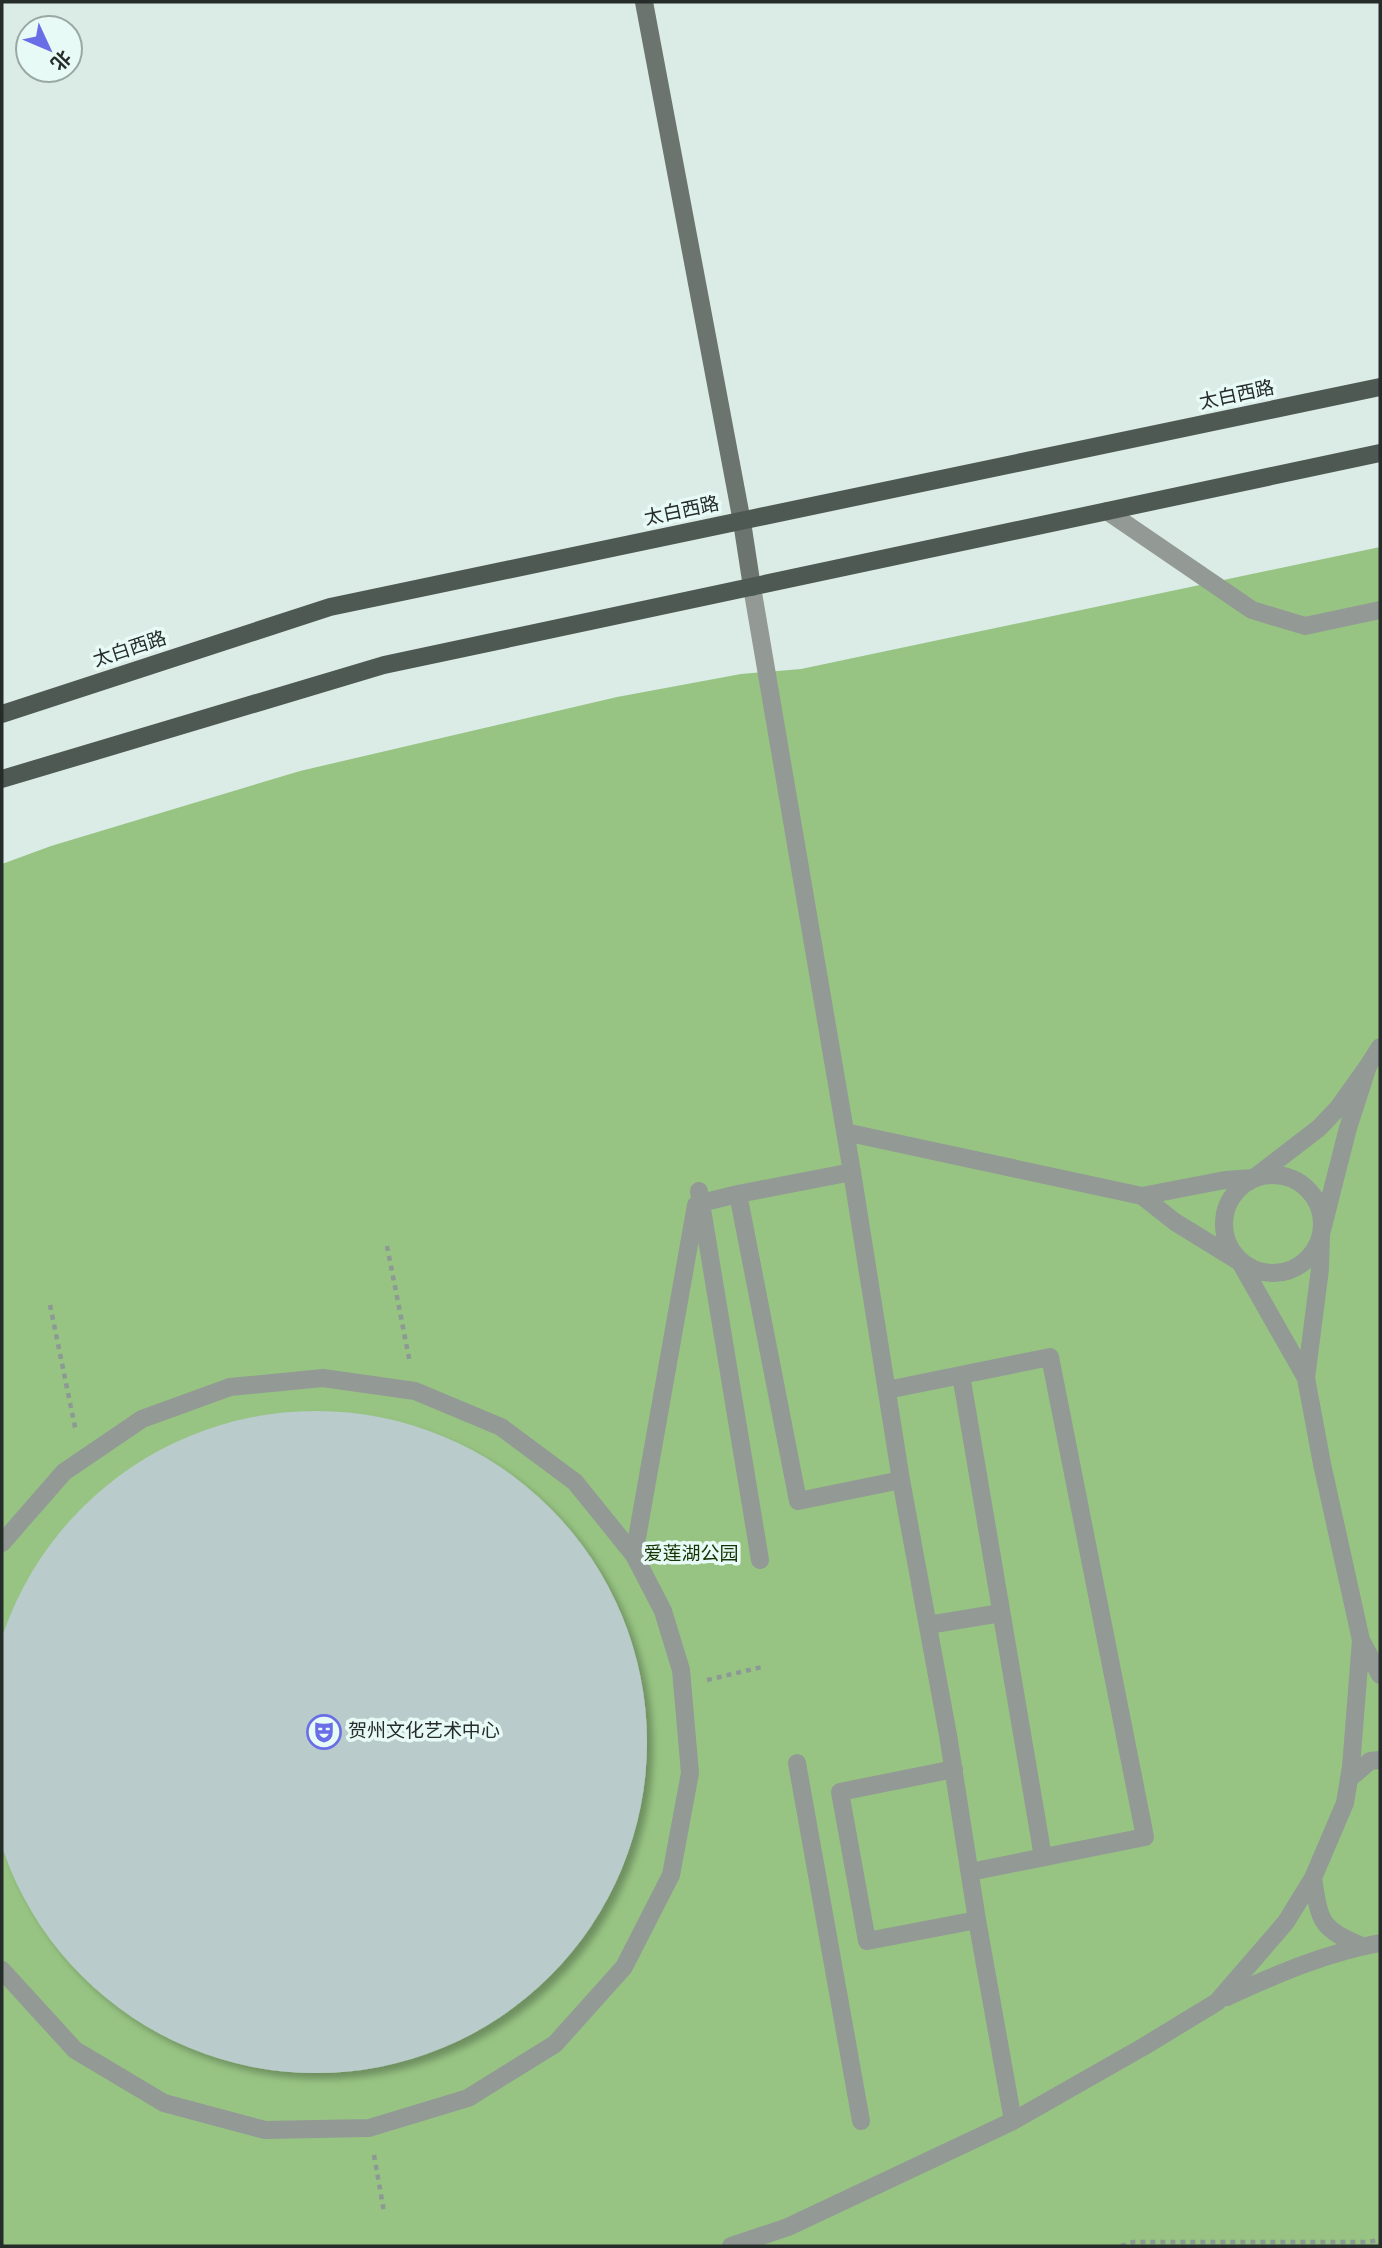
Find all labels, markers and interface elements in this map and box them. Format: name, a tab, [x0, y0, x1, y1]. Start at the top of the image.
north arrow	[14, 14, 84, 84]
text: 北	[45, 44, 75, 75]
street label: 太白西路	[1197, 376, 1277, 416]
street label: 太白西路	[642, 492, 722, 532]
street label: 太白西路	[90, 627, 170, 673]
park label: 爱莲湖公园	[643, 1543, 739, 1567]
theatre icon: 贺州文化艺术中心	[305, 1713, 343, 1751]
place label: 贺州文化艺术中心	[348, 1720, 500, 1744]

